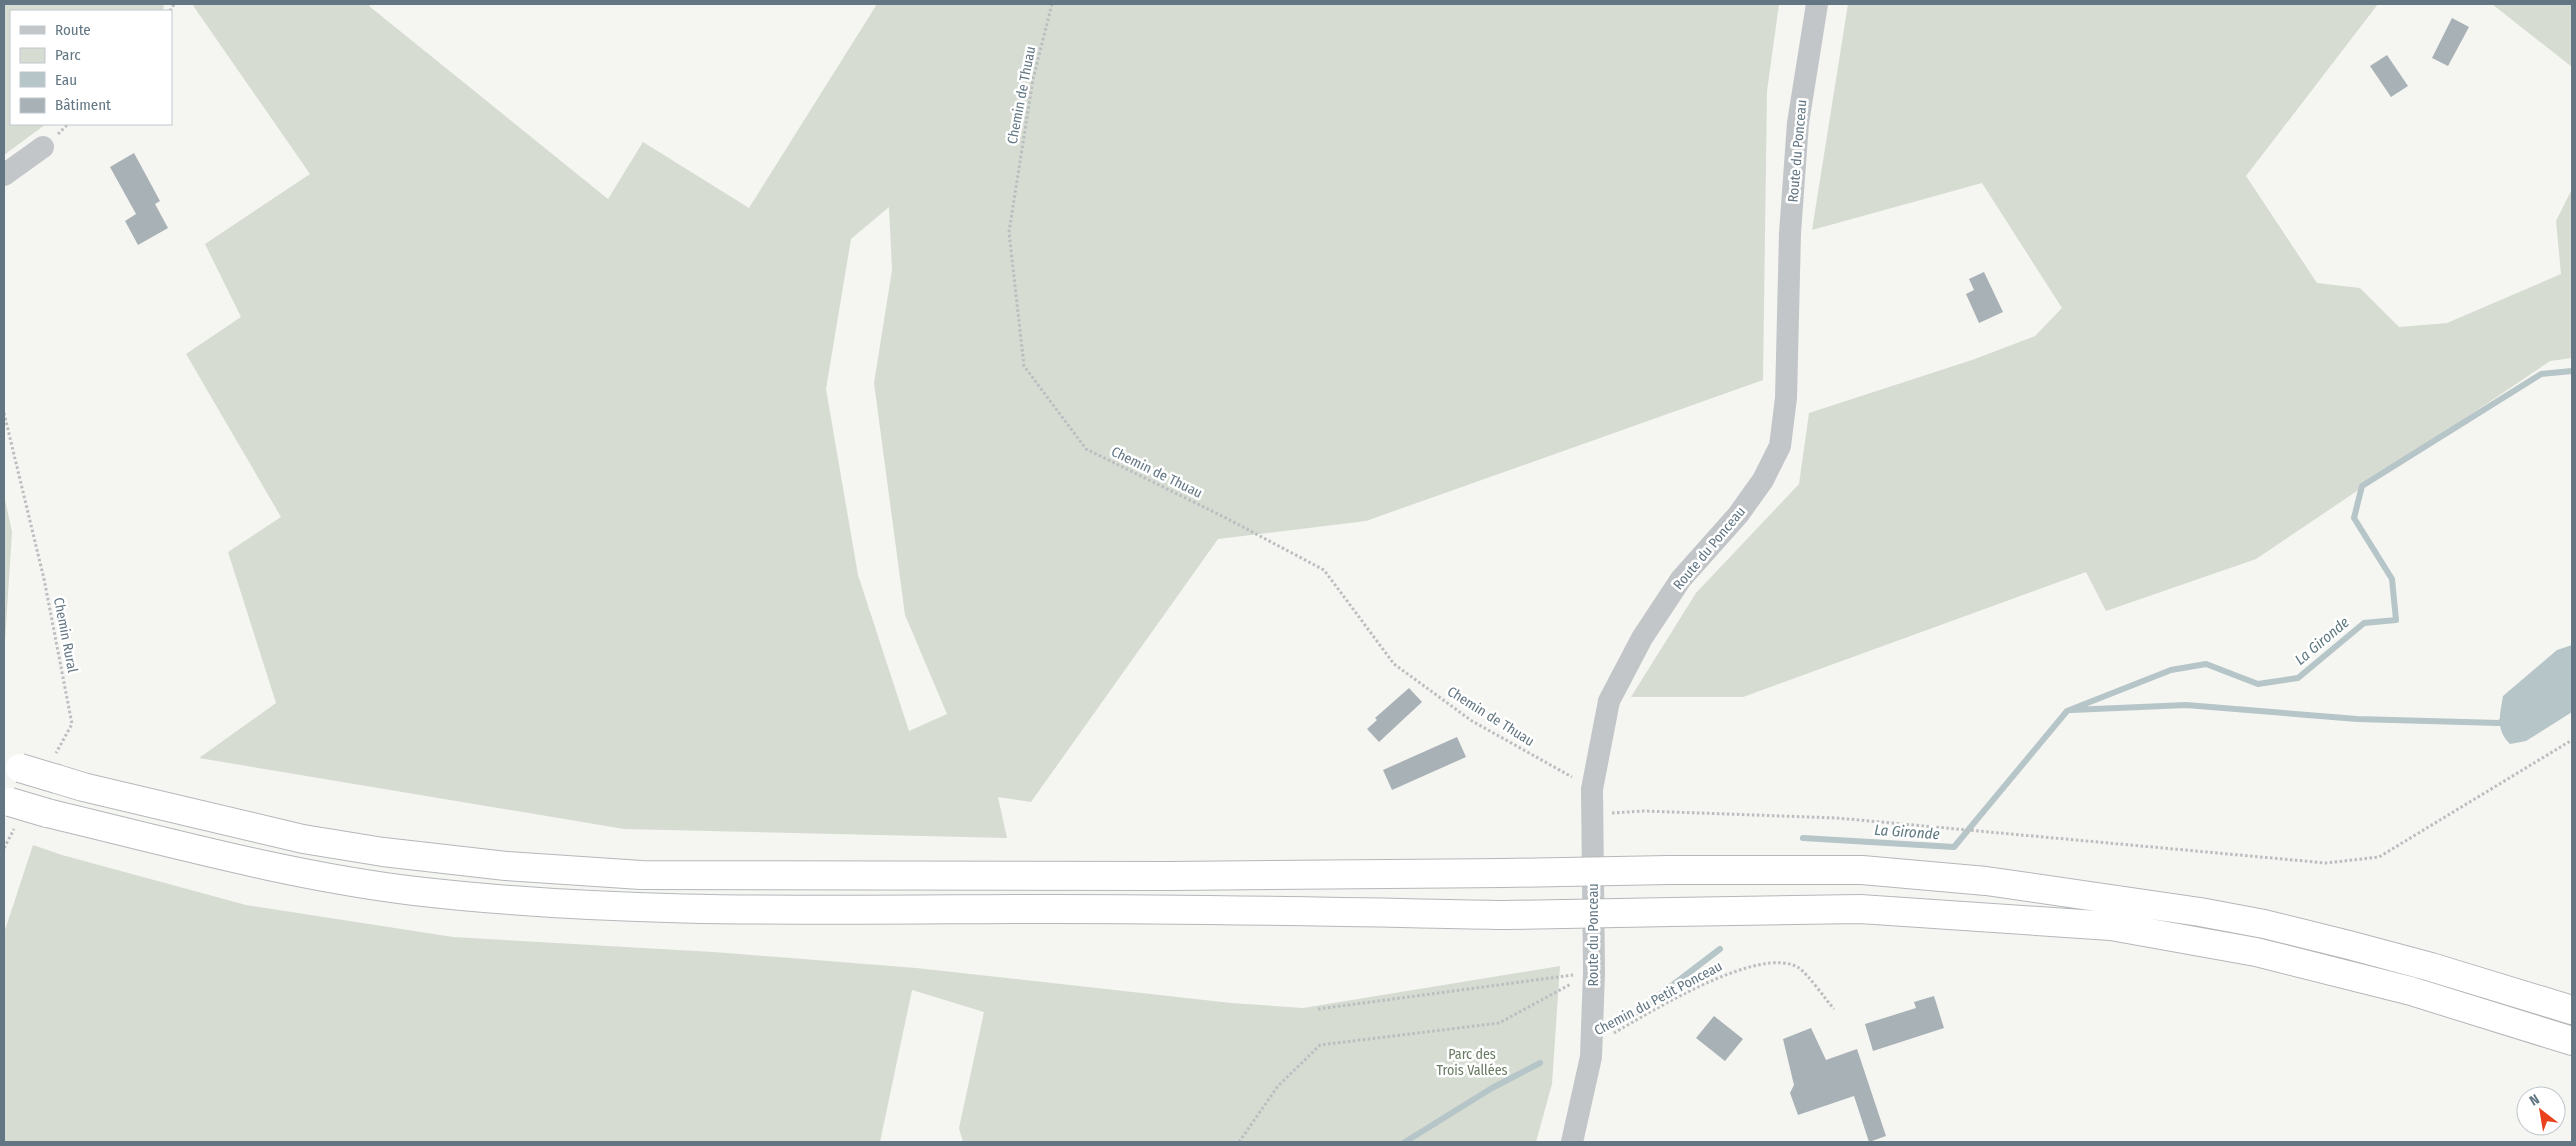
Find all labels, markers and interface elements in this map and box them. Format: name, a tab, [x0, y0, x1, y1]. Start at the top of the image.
legend	[10, 10, 172, 125]
text: Route	[55, 21, 91, 39]
street label: Chemin de Thuau	[1004, 45, 1039, 145]
text: Parc	[55, 46, 81, 64]
text: Eau	[55, 71, 77, 89]
text: Bâtiment	[55, 96, 111, 114]
street label: Route du Ponceau	[1785, 99, 1810, 203]
street label: Chemin de Thuau	[1108, 443, 1205, 502]
street label: Route du Ponceau	[1670, 503, 1749, 593]
street label: Chemin Rural	[50, 596, 81, 674]
water label: La Gironde	[2291, 613, 2353, 669]
street label: Chemin de Thuau	[1444, 683, 1537, 750]
water label: La Gironde	[1874, 821, 1940, 843]
street label: Route du Ponceau	[1585, 883, 1602, 987]
street label: Chemin du Petit Ponceau	[1591, 957, 1725, 1039]
park label: Parc des Trois Vallées	[1436, 1046, 1508, 1079]
north arrow	[2516, 1086, 2566, 1136]
text: N	[2527, 1091, 2543, 1110]

